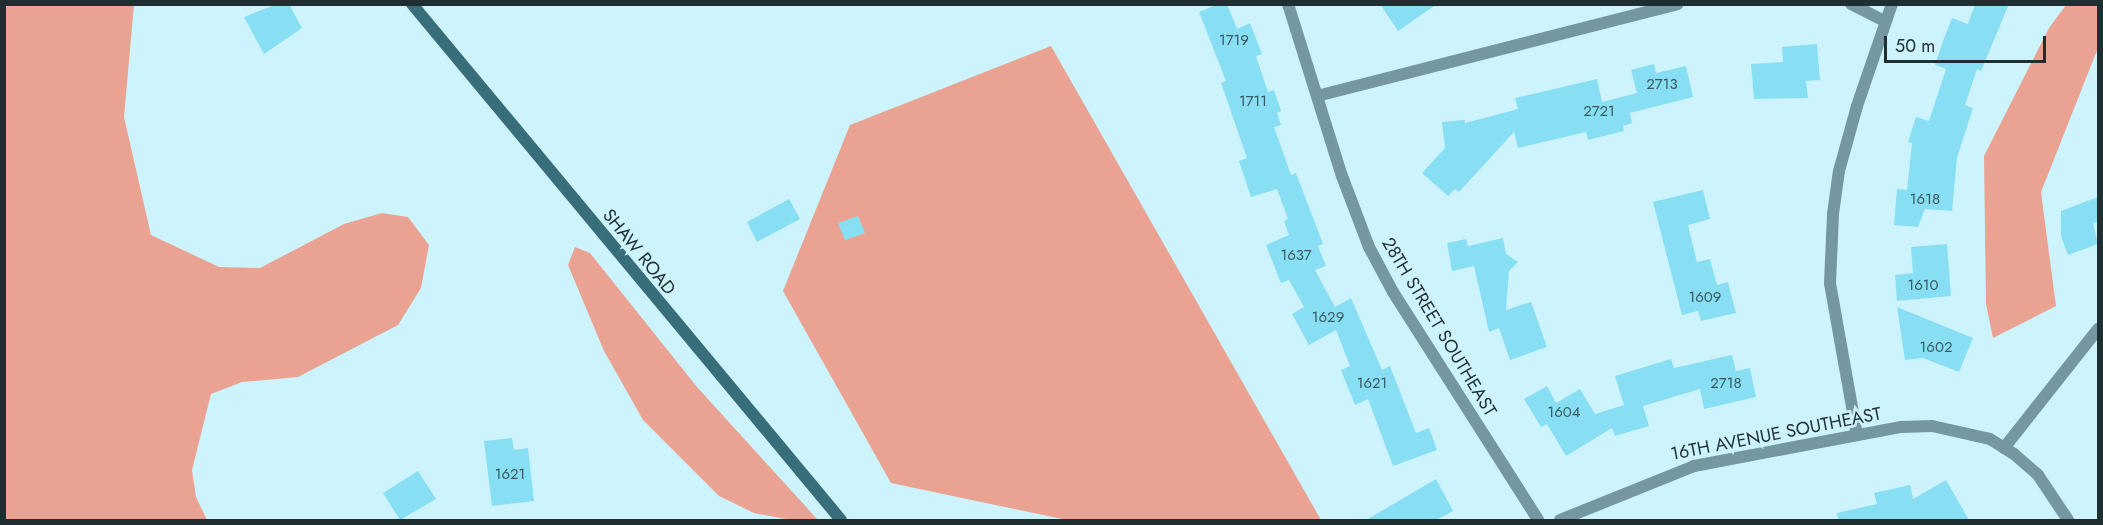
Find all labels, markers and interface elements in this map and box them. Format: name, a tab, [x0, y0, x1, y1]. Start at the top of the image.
scale bar	[1887, 24, 2049, 62]
house number: 1719	[1219, 32, 1249, 50]
text: 50 m	[1895, 33, 1935, 59]
house number: 2713	[1646, 76, 1678, 94]
house number: 1711	[1239, 93, 1267, 111]
house number: 2721	[1583, 103, 1615, 121]
house number: 1618	[1910, 191, 1940, 209]
street label: SHAW ROAD	[598, 205, 680, 299]
street label: 28TH STREET SOUTHEAST	[1377, 234, 1501, 420]
house number: 1637	[1280, 247, 1312, 265]
house number: 1610	[1907, 277, 1939, 295]
house number: 1609	[1688, 289, 1722, 307]
house number: 1629	[1312, 309, 1344, 327]
house number: 1602	[1920, 339, 1952, 357]
house number: 1621	[1357, 375, 1387, 393]
house number: 2718	[1710, 375, 1742, 393]
street label: 16TH AVENUE SOUTHEAST	[1669, 403, 1883, 465]
house number: 1604	[1547, 404, 1581, 422]
house number: 1621	[495, 466, 525, 484]

